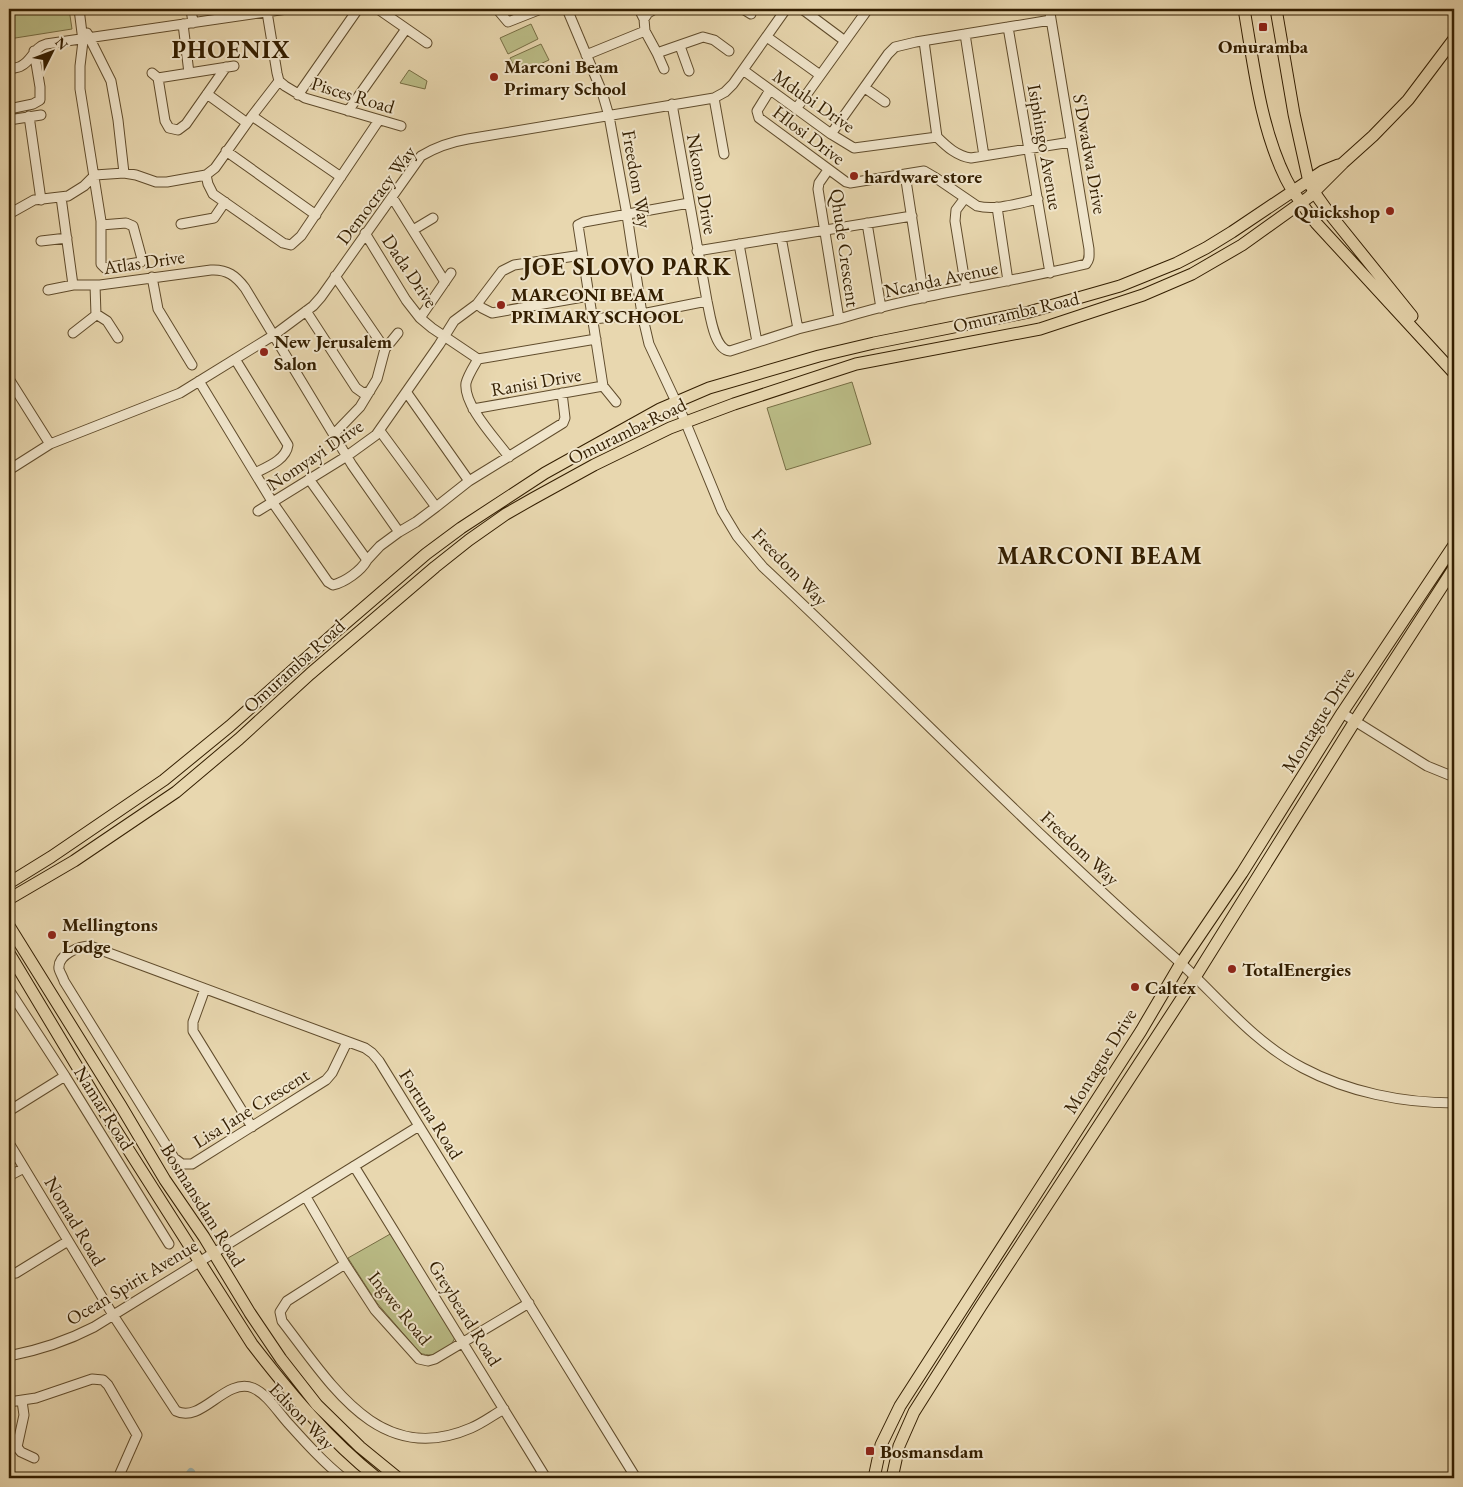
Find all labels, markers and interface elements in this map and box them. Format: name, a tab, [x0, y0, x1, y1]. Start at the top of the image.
marker: Omuramba	[1257, 21, 1269, 33]
north arrow	[28, 28, 78, 78]
text: N	[51, 33, 73, 54]
district label: PHOENIX	[172, 34, 290, 65]
place label: Omuramba	[1218, 34, 1309, 59]
place label: Marconi Beam Primary School	[504, 54, 627, 101]
street label: Mdubi Drive	[768, 63, 860, 139]
street label: Pisces Road	[308, 71, 398, 120]
marker: Marconi Beam Primary School	[488, 71, 500, 83]
street label: Isiphingo Avenue	[1022, 82, 1068, 212]
street label: S'Dwadwa Drive	[1067, 92, 1113, 216]
street label: Hlosi Drive	[768, 100, 850, 170]
street label: Freedom Way	[616, 128, 658, 231]
street label: Nkomo Drive	[681, 132, 723, 236]
street label: Democracy Way	[331, 140, 422, 250]
place label: hardware store	[864, 164, 982, 189]
marker: hardware store	[848, 170, 860, 182]
street label: Qhude Crescent	[824, 187, 866, 309]
place label: Quickshop	[1294, 199, 1381, 224]
marker: Quickshop	[1384, 205, 1396, 217]
street label: Dada Drive	[376, 229, 444, 313]
street label: Atlas Drive	[101, 244, 186, 280]
district label: JOE SLOVO PARK	[520, 251, 732, 282]
street label: Ncanda Avenue	[882, 255, 1000, 303]
place label: MARCONI BEAM PRIMARY SCHOOL	[511, 282, 684, 329]
street label: Omuramba Road	[951, 285, 1082, 339]
marker: MARCONI BEAM PRIMARY SCHOOL	[495, 299, 507, 311]
place label: New Jerusalem Salon	[274, 329, 393, 376]
marker: New Jerusalem Salon	[258, 346, 270, 358]
street label: Ranisi Drive	[489, 362, 583, 402]
street label: Omuramba Road	[564, 391, 691, 470]
street label: Nomyayi Drive	[262, 414, 368, 496]
street label: Freedom Way	[747, 523, 834, 612]
district label: MARCONI BEAM	[997, 540, 1203, 571]
street label: Omuramba Road	[238, 613, 350, 718]
street label: Montague Drive	[1276, 663, 1360, 777]
street label: Freedom Way	[1035, 805, 1125, 891]
place label: Mellingtons Lodge	[62, 912, 158, 959]
marker: Mellingtons Lodge	[46, 929, 58, 941]
place label: TotalEnergies	[1242, 957, 1351, 982]
marker: TotalEnergies	[1226, 963, 1238, 975]
place label: Caltex	[1145, 975, 1196, 1000]
marker: Caltex	[1129, 981, 1141, 993]
street label: Montague Drive	[1058, 1004, 1142, 1118]
street label: Namar Road	[68, 1061, 140, 1155]
street label: Lisa Jane Crescent	[188, 1062, 314, 1154]
street label: Fortuna Road	[393, 1064, 469, 1164]
street label: Bosmansdam Road	[155, 1139, 251, 1272]
street label: Nomad Road	[39, 1172, 112, 1271]
street label: Ocean Spirit Avenue	[62, 1233, 202, 1331]
street label: Greybeard Road	[423, 1255, 508, 1371]
street label: Ingwe Road	[363, 1266, 438, 1350]
street label: Edison Way	[263, 1377, 341, 1456]
place label: Bosmansdam	[880, 1439, 984, 1464]
marker: Bosmansdam	[864, 1445, 876, 1457]

